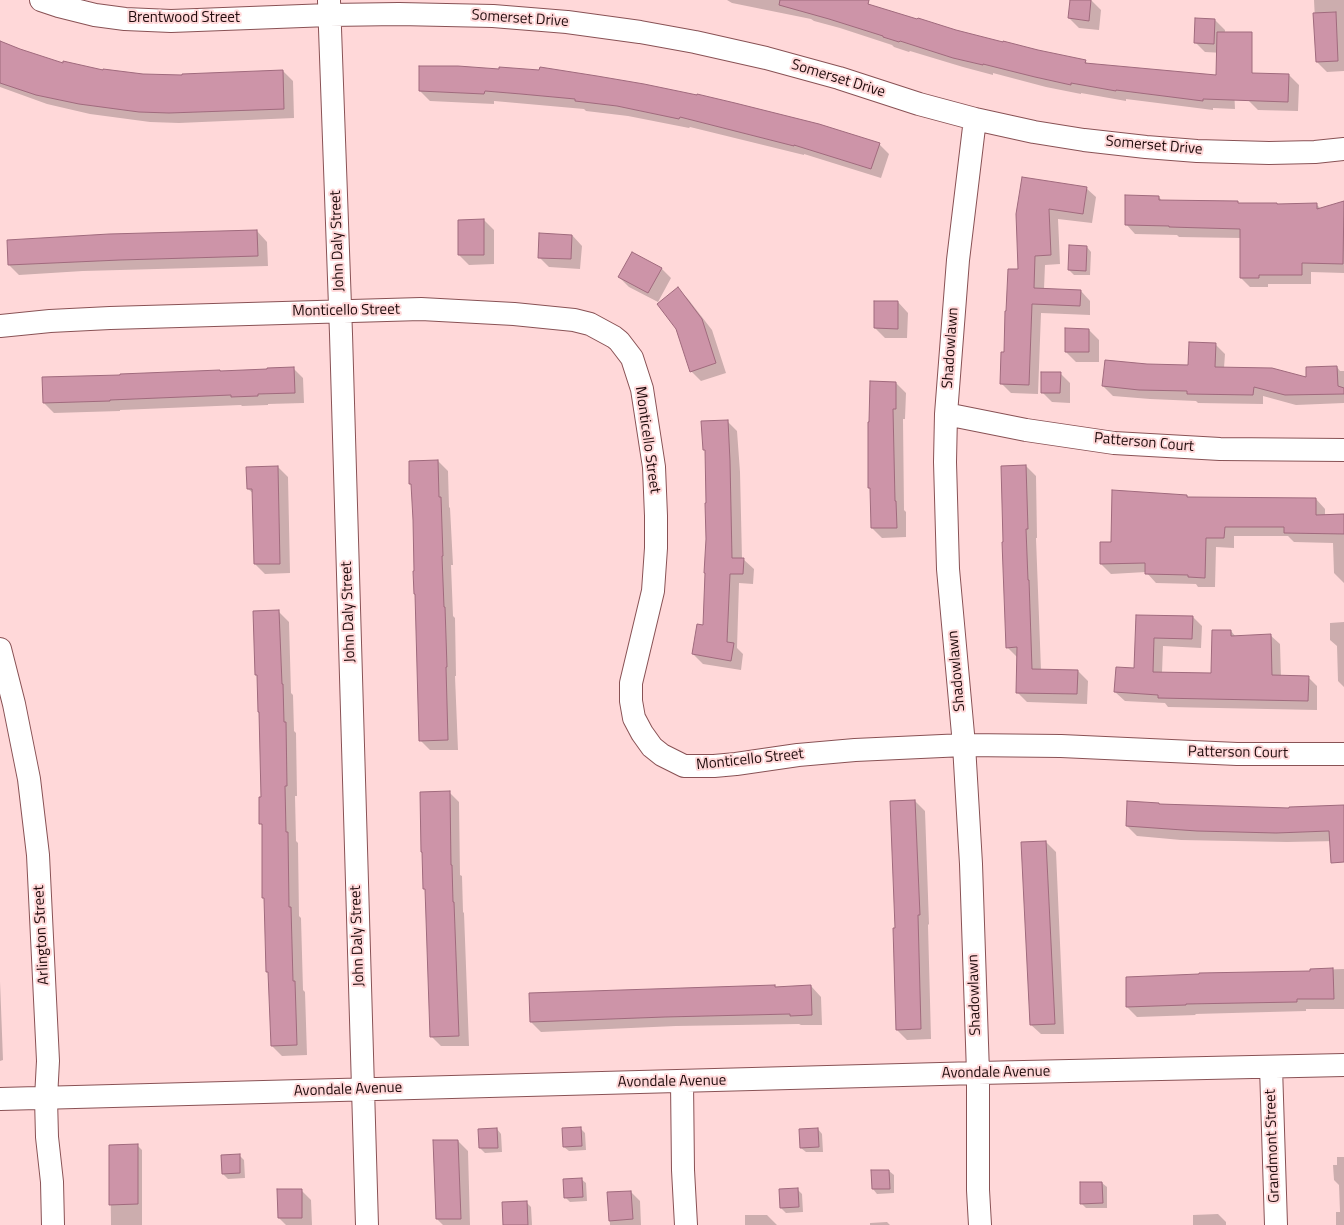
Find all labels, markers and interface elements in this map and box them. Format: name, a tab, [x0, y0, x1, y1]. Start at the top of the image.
street label: Somerset Drive	[471, 7, 569, 31]
street label: Brentwood Street	[128, 9, 240, 27]
street label: Somerset Drive	[789, 56, 887, 102]
street label: Somerset Drive	[1105, 133, 1203, 159]
street label: John Daly Street	[327, 190, 349, 292]
street label: Monticello Street	[292, 301, 400, 321]
street label: Shadowlawn	[939, 307, 963, 389]
street label: Monticello Street	[631, 385, 663, 495]
street label: Patterson Court	[1093, 430, 1195, 456]
street label: John Daly Street	[338, 561, 360, 663]
street label: Shadowlawn	[944, 630, 970, 712]
street label: Patterson Court	[1188, 743, 1288, 763]
street label: Monticello Street	[695, 745, 805, 775]
street label: Arlington Street	[30, 885, 54, 985]
street label: John Daly Street	[347, 885, 369, 987]
street label: Shadowlawn	[965, 954, 985, 1036]
street label: Avondale Avenue	[942, 1063, 1050, 1083]
street label: Avondale Avenue	[618, 1072, 726, 1092]
street label: Avondale Avenue	[294, 1079, 402, 1101]
street label: Grandmont Street	[1262, 1089, 1284, 1203]

